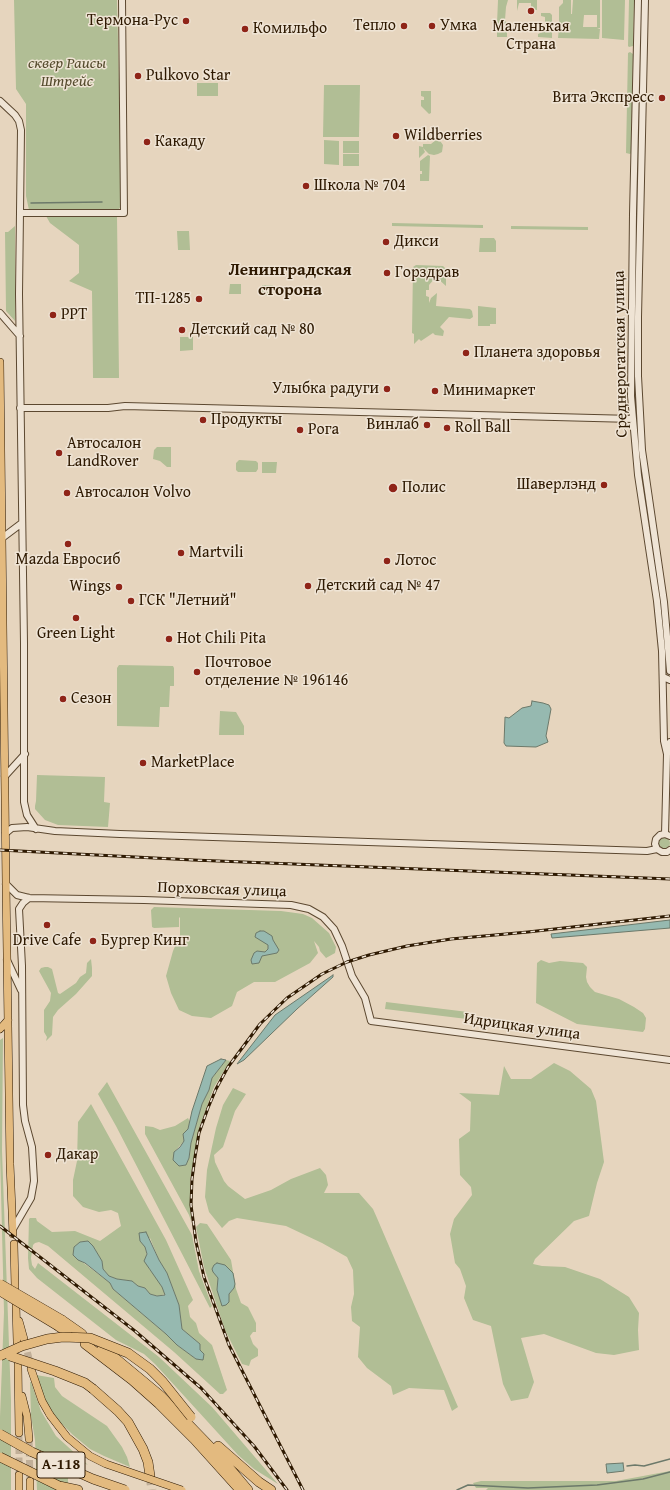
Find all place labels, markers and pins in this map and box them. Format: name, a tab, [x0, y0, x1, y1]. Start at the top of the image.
marker: Маленькая Страна	[526, 6, 536, 16]
place label: Термона-Рус	[87, 11, 178, 31]
marker: Термона-Рус	[181, 16, 191, 26]
place label: Тепло	[354, 16, 396, 36]
place label: Умка	[440, 16, 477, 36]
place label: Маленькая Страна	[492, 17, 570, 55]
place label: Комильфо	[253, 19, 327, 39]
marker: Тепло	[399, 21, 409, 31]
marker: Умка	[427, 21, 437, 31]
marker: Комильфо	[240, 24, 250, 34]
place label: Pulkovo Star	[146, 66, 230, 86]
marker: Pulkovo Star	[133, 71, 143, 81]
place label: Вита Экспресс	[553, 88, 654, 108]
marker: Вита Экспресс	[657, 93, 667, 103]
place label: Wildberries	[404, 126, 482, 146]
marker: Wildberries	[391, 131, 401, 141]
place label: Какаду	[155, 132, 205, 152]
marker: Какаду	[142, 137, 152, 147]
place label: Школа № 704	[314, 176, 406, 196]
marker: Школа № 704	[301, 181, 311, 191]
place label: Дикси	[394, 232, 439, 252]
marker: Дикси	[381, 237, 391, 247]
place label: Горздрав	[395, 263, 459, 283]
marker: Горздрав	[382, 268, 392, 278]
place label: ТП-1285	[135, 289, 191, 309]
marker: ТП-1285	[194, 294, 204, 304]
place label: РРТ	[61, 305, 87, 325]
marker: РРТ	[48, 310, 58, 320]
place label: Детский сад № 80	[190, 320, 314, 340]
marker: Детский сад № 80	[177, 325, 187, 335]
place label: Планета здоровья	[474, 343, 600, 363]
marker: Планета здоровья	[461, 348, 471, 358]
place label: Улыбка радуги	[272, 379, 379, 399]
place label: Минимаркет	[443, 381, 535, 401]
marker: Улыбка радуги	[382, 384, 392, 394]
marker: Минимаркет	[430, 386, 440, 396]
place label: Продукты	[211, 410, 282, 430]
marker: Продукты	[198, 415, 208, 425]
place label: Винлаб	[367, 415, 419, 435]
place label: Roll Ball	[455, 418, 510, 438]
place label: Рога	[308, 420, 339, 440]
marker: Винлаб	[422, 420, 432, 430]
marker: Roll Ball	[442, 423, 452, 433]
marker: Рога	[295, 425, 305, 435]
place label: Автосалон LandRover	[67, 434, 141, 472]
marker: Автосалон LandRover	[54, 448, 64, 458]
place label: Шаверлэнд	[517, 475, 596, 495]
place label: Полис	[402, 478, 446, 498]
marker: Шаверлэнд	[599, 480, 609, 490]
marker: Полис	[387, 482, 399, 494]
place label: Автосалон Volvo	[75, 483, 191, 503]
marker: Автосалон Volvo	[62, 488, 72, 498]
marker: Mazda Евросиб	[63, 539, 73, 549]
place label: Martvili	[189, 543, 243, 563]
marker: Martvili	[176, 548, 186, 558]
place label: Mazda Евросиб	[16, 550, 120, 570]
place label: Лотос	[395, 551, 436, 571]
marker: Лотос	[382, 556, 392, 566]
place label: Детский сад № 47	[316, 576, 440, 596]
place label: Wings	[70, 577, 111, 597]
marker: Детский сад № 47	[303, 581, 313, 591]
marker: Wings	[114, 582, 124, 592]
place label: ГСК "Летний"	[139, 591, 237, 611]
marker: ГСК "Летний"	[126, 596, 136, 606]
marker: Green Light	[71, 613, 81, 623]
place label: Green Light	[37, 624, 115, 644]
place label: Hot Chili Pita	[177, 629, 266, 649]
marker: Hot Chili Pita	[164, 634, 174, 644]
place label: Почтовое отделение № 196146	[205, 653, 348, 691]
marker: Почтовое отделение № 196146	[192, 667, 202, 677]
place label: Сезон	[71, 689, 112, 709]
marker: Сезон	[58, 694, 68, 704]
place label: MarketPlace	[151, 753, 234, 773]
marker: MarketPlace	[138, 758, 148, 768]
marker: Drive Cafe	[42, 920, 52, 930]
place label: Drive Cafe	[13, 931, 81, 951]
place label: Бургер Кинг	[101, 931, 189, 951]
marker: Бургер Кинг	[88, 936, 98, 946]
place label: Дакар	[56, 1145, 98, 1165]
marker: Дакар	[43, 1150, 53, 1160]

